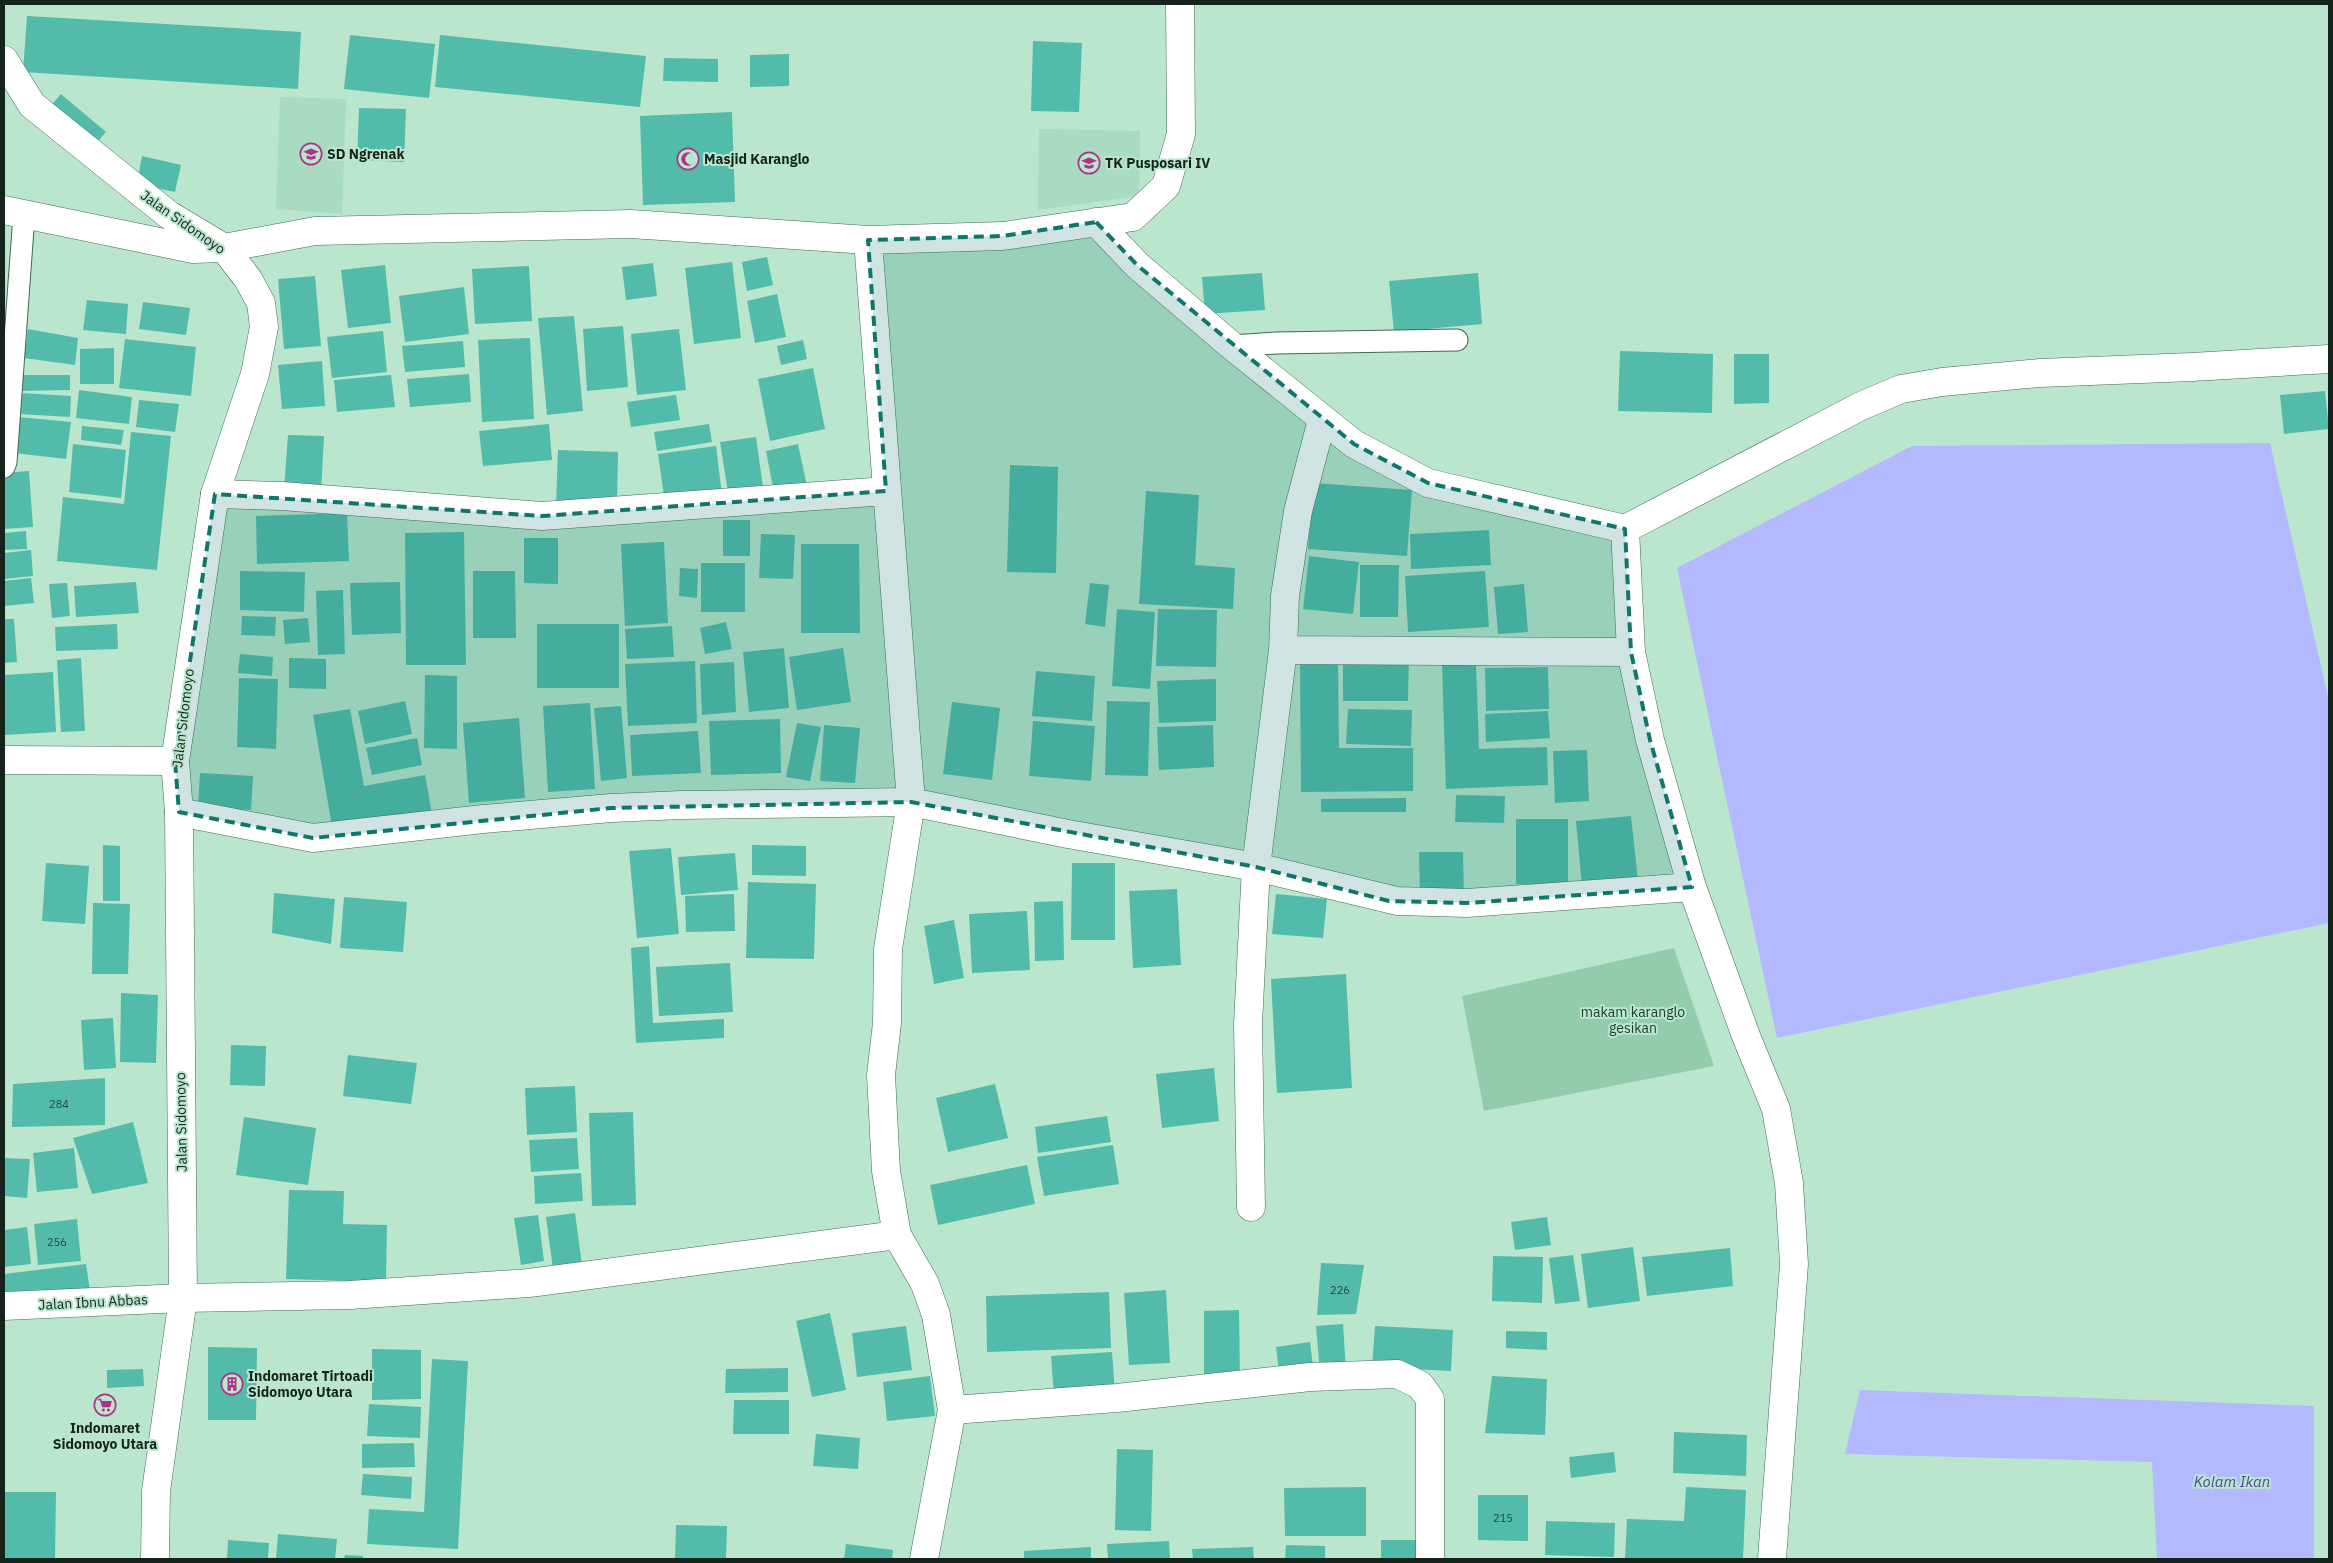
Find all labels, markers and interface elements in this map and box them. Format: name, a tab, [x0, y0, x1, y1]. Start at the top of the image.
school or university icon: SD Ngrenak	[299, 142, 323, 166]
place label: SD Ngrenak	[327, 145, 405, 163]
mosque icon: Masjid Karanglo	[676, 147, 700, 171]
place label: Masjid Karanglo	[704, 150, 810, 168]
school or university icon: TK Pusposari IV	[1077, 151, 1101, 175]
place label: TK Pusposari IV	[1105, 154, 1210, 172]
street label: Jalan Sidomoyo	[137, 186, 229, 258]
street label: Jalan Sidomoyo	[168, 667, 198, 768]
park label: makam karanglo gesikan	[1581, 1003, 1685, 1037]
street label: Jalan Sidomoyo	[171, 1072, 191, 1172]
house number: 284	[49, 1097, 69, 1111]
house number: 256	[47, 1235, 67, 1249]
house number: 226	[1330, 1283, 1350, 1297]
street label: Jalan Ibnu Abbas	[38, 1290, 148, 1314]
place label: Indomaret Tirtoadi Sidomoyo Utara	[248, 1367, 373, 1401]
building icon: Indomaret Tirtoadi Sidomoyo Utara	[220, 1372, 244, 1396]
supermarket icon: Indomaret Sidomoyo Utara	[93, 1393, 117, 1417]
place label: Indomaret Sidomoyo Utara	[53, 1419, 157, 1453]
water label: Kolam Ikan	[2194, 1472, 2270, 1491]
house number: 215	[1493, 1511, 1513, 1525]

